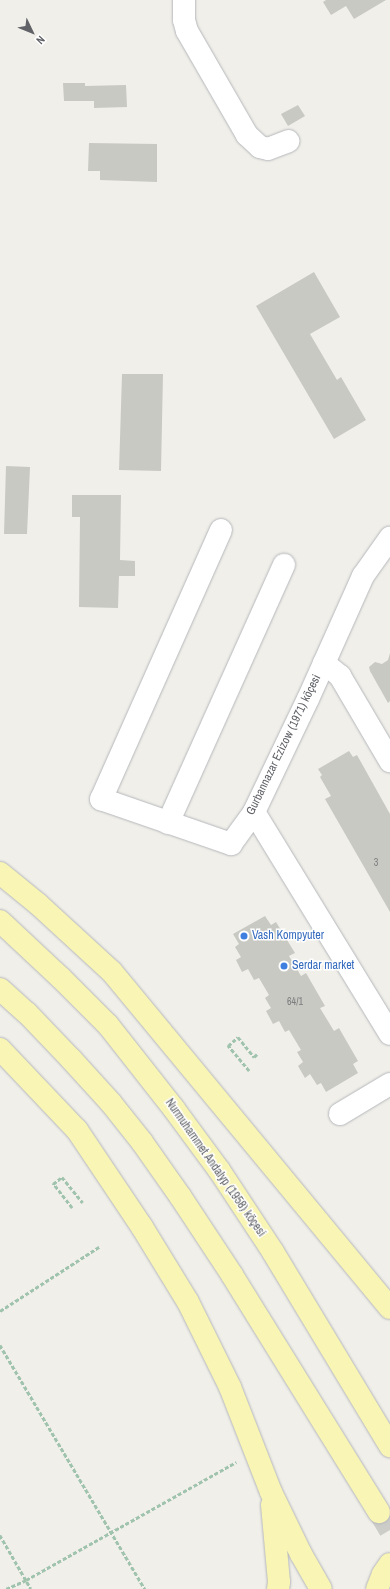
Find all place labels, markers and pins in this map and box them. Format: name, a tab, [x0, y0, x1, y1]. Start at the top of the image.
place label: Vash Kompyuter	[252, 929, 324, 943]
marker: Vash Kompyuter	[239, 931, 249, 941]
place label: Serdar market	[292, 959, 354, 973]
marker: Serdar market	[279, 961, 289, 971]

